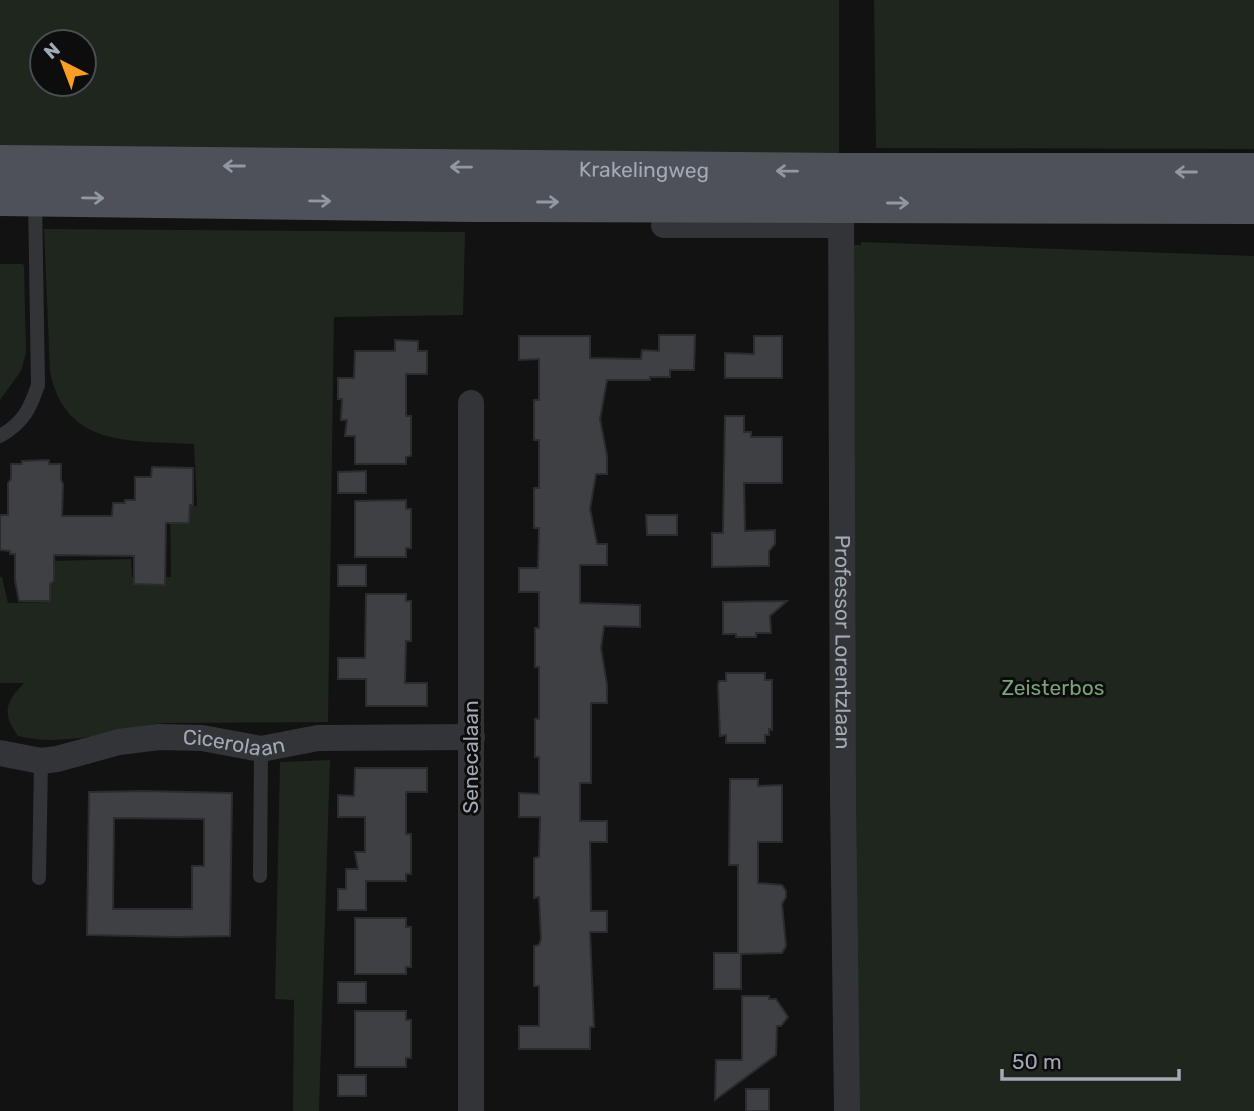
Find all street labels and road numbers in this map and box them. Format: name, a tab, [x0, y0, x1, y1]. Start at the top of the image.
street label: Krakelingweg	[579, 157, 709, 183]
street label: Professor Lorentzlaan	[830, 535, 856, 749]
street label: Senecalaan	[458, 700, 483, 814]
street label: Cicerolaan	[183, 725, 287, 761]

